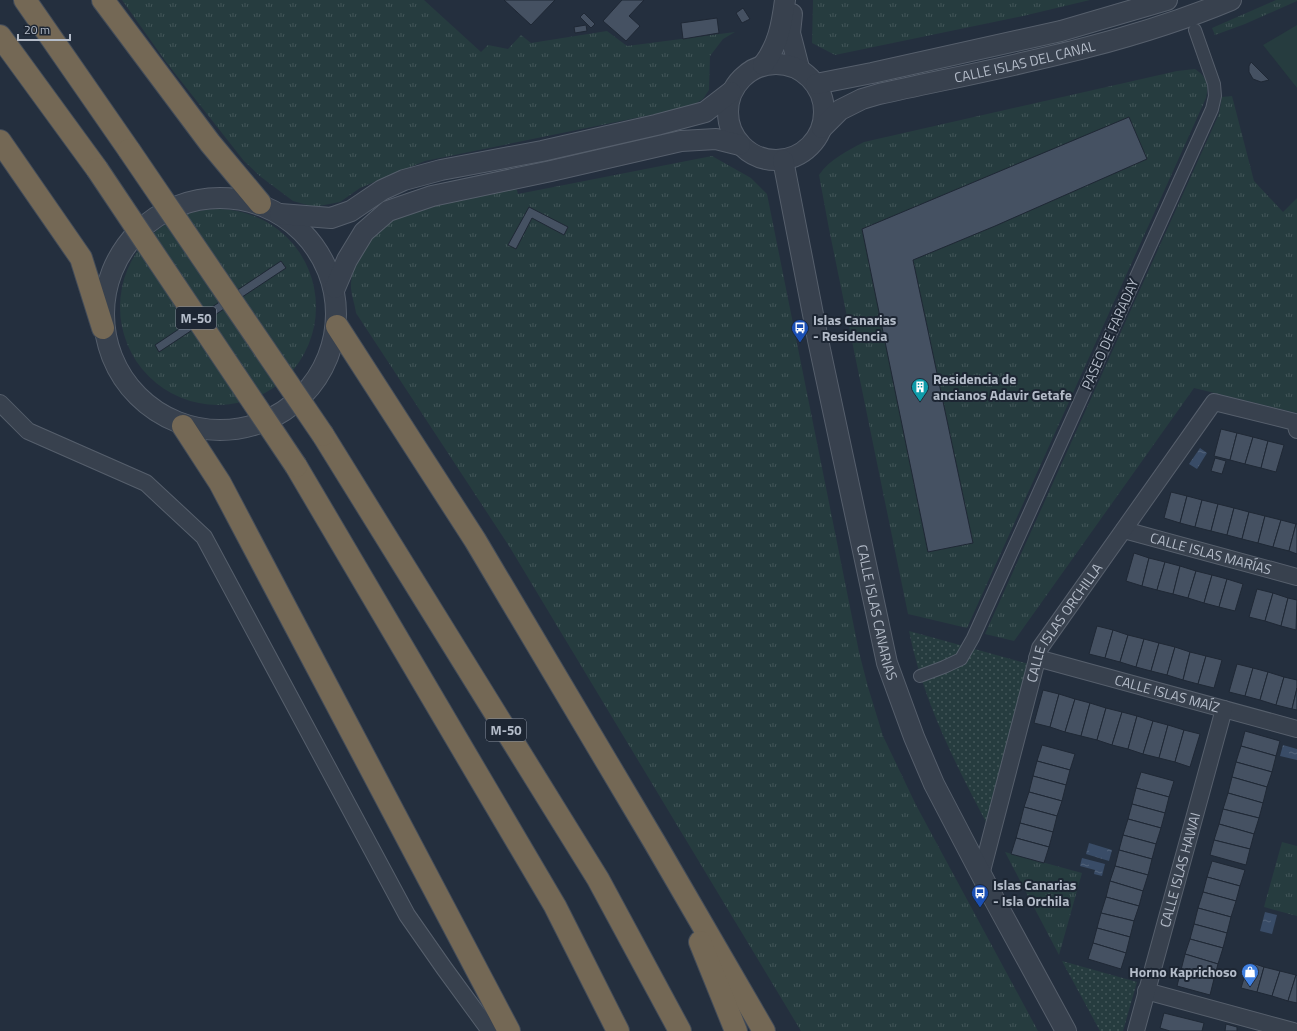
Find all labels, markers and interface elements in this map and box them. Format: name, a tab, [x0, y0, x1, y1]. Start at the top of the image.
scale bar	[18, 16, 70, 42]
text: 20 m	[24, 20, 50, 39]
street label: CALLE ISLAS DEL CANAL	[952, 35, 1098, 88]
street label: PASEO DE FARADAY	[1076, 274, 1144, 393]
road number: M-50	[176, 307, 216, 329]
place label: Islas Canarias - Residencia	[813, 309, 897, 346]
bus stop icon: Islas Canarias - Residencia	[790, 318, 810, 343]
place label: Residencia de ancianos Adavir Getafe	[933, 368, 1072, 405]
building icon: Residencia de ancianos Adavir Getafe	[910, 377, 930, 402]
street label: CALLE ISLAS MARÍAS	[1148, 527, 1274, 580]
street label: CALLE ISLAS CANARIAS	[852, 542, 903, 683]
street label: CALLE ISLAS ORCHILLA	[1021, 558, 1107, 685]
street label: CALLE ISLAS MAÍZ	[1112, 669, 1222, 717]
road number: M-50	[486, 719, 526, 741]
street label: CALLE ISLAS HAWAI	[1154, 810, 1205, 930]
place label: Islas Canarias - Isla Orchila	[993, 874, 1077, 911]
bus stop icon: Islas Canarias - Isla Orchila	[970, 883, 990, 908]
place label: Horno Kaprichoso	[1129, 961, 1237, 982]
shop icon: Horno Kaprichoso	[1240, 962, 1260, 987]

